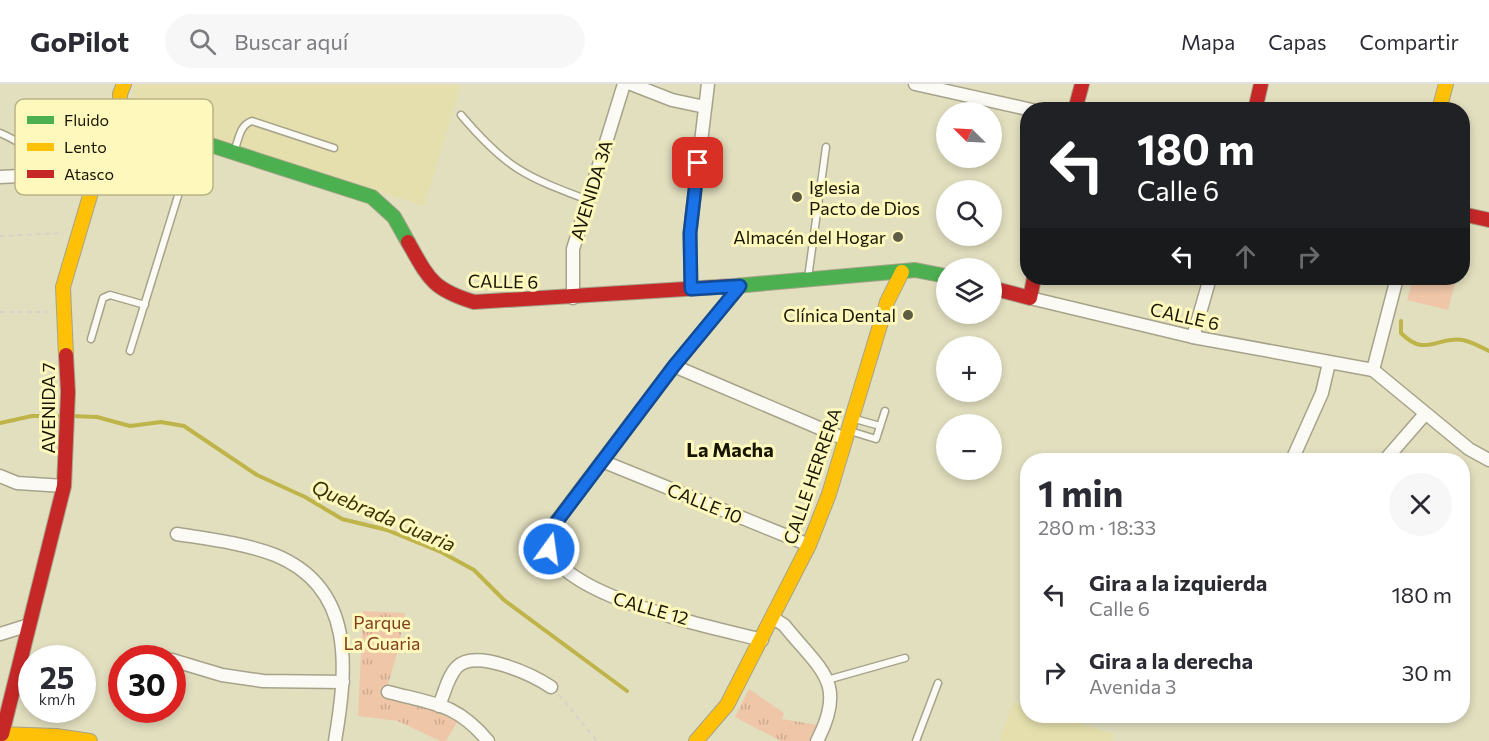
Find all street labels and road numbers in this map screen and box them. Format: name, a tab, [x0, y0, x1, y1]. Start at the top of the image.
street label: AVENIDA 3A	[565, 137, 617, 243]
street label: CALLE 6	[468, 269, 538, 293]
street label: CALLE 6	[1148, 297, 1222, 335]
street label: AVENIDA 7	[37, 363, 59, 453]
street label: CALLE HERRERA	[778, 405, 846, 547]
street label: CALLE 10	[664, 478, 746, 528]
street label: CALLE 12	[611, 587, 691, 629]

